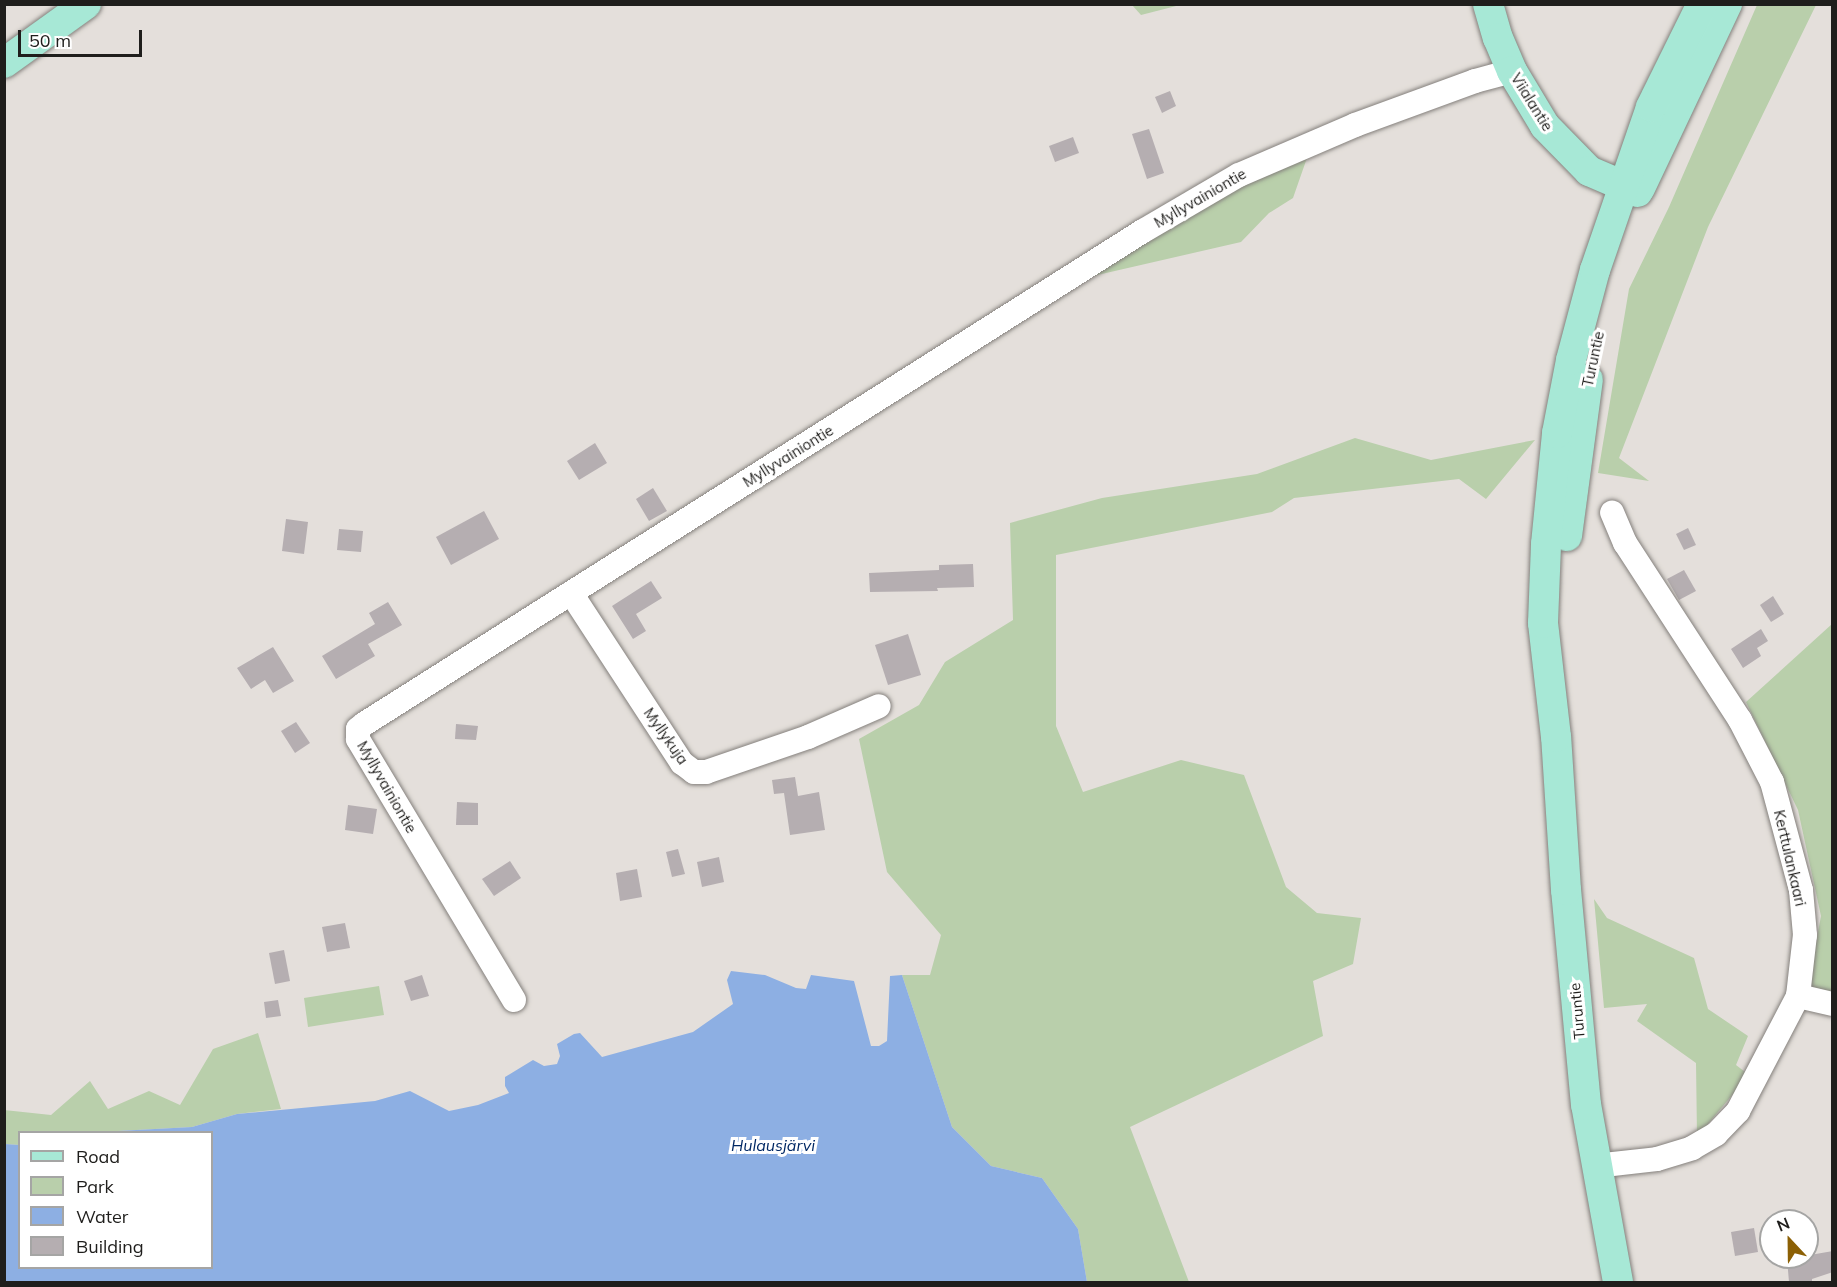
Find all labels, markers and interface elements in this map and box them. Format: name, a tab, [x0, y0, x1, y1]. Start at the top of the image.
scale bar	[21, 18, 146, 56]
text: 50 m	[29, 29, 71, 52]
street label: Viialantie	[1507, 70, 1557, 134]
street label: Myllyvainiontie	[1151, 164, 1249, 232]
street label: Turuntie	[1578, 329, 1608, 389]
street label: Myllyvainiontie	[739, 421, 837, 491]
street label: Myllykuja	[640, 704, 692, 768]
street label: Myllyvainiontie	[353, 738, 421, 836]
street label: Kerttulankaari	[1770, 808, 1810, 908]
street label: Turuntie	[1566, 982, 1588, 1040]
legend	[18, 1131, 213, 1269]
water label: Hulausjärvi	[731, 1135, 815, 1155]
text: Road	[76, 1145, 120, 1168]
text: Park	[76, 1175, 114, 1198]
text: Water	[76, 1205, 128, 1228]
north arrow	[1759, 1209, 1819, 1269]
text: N	[1774, 1213, 1792, 1236]
text: Building	[76, 1235, 144, 1258]

